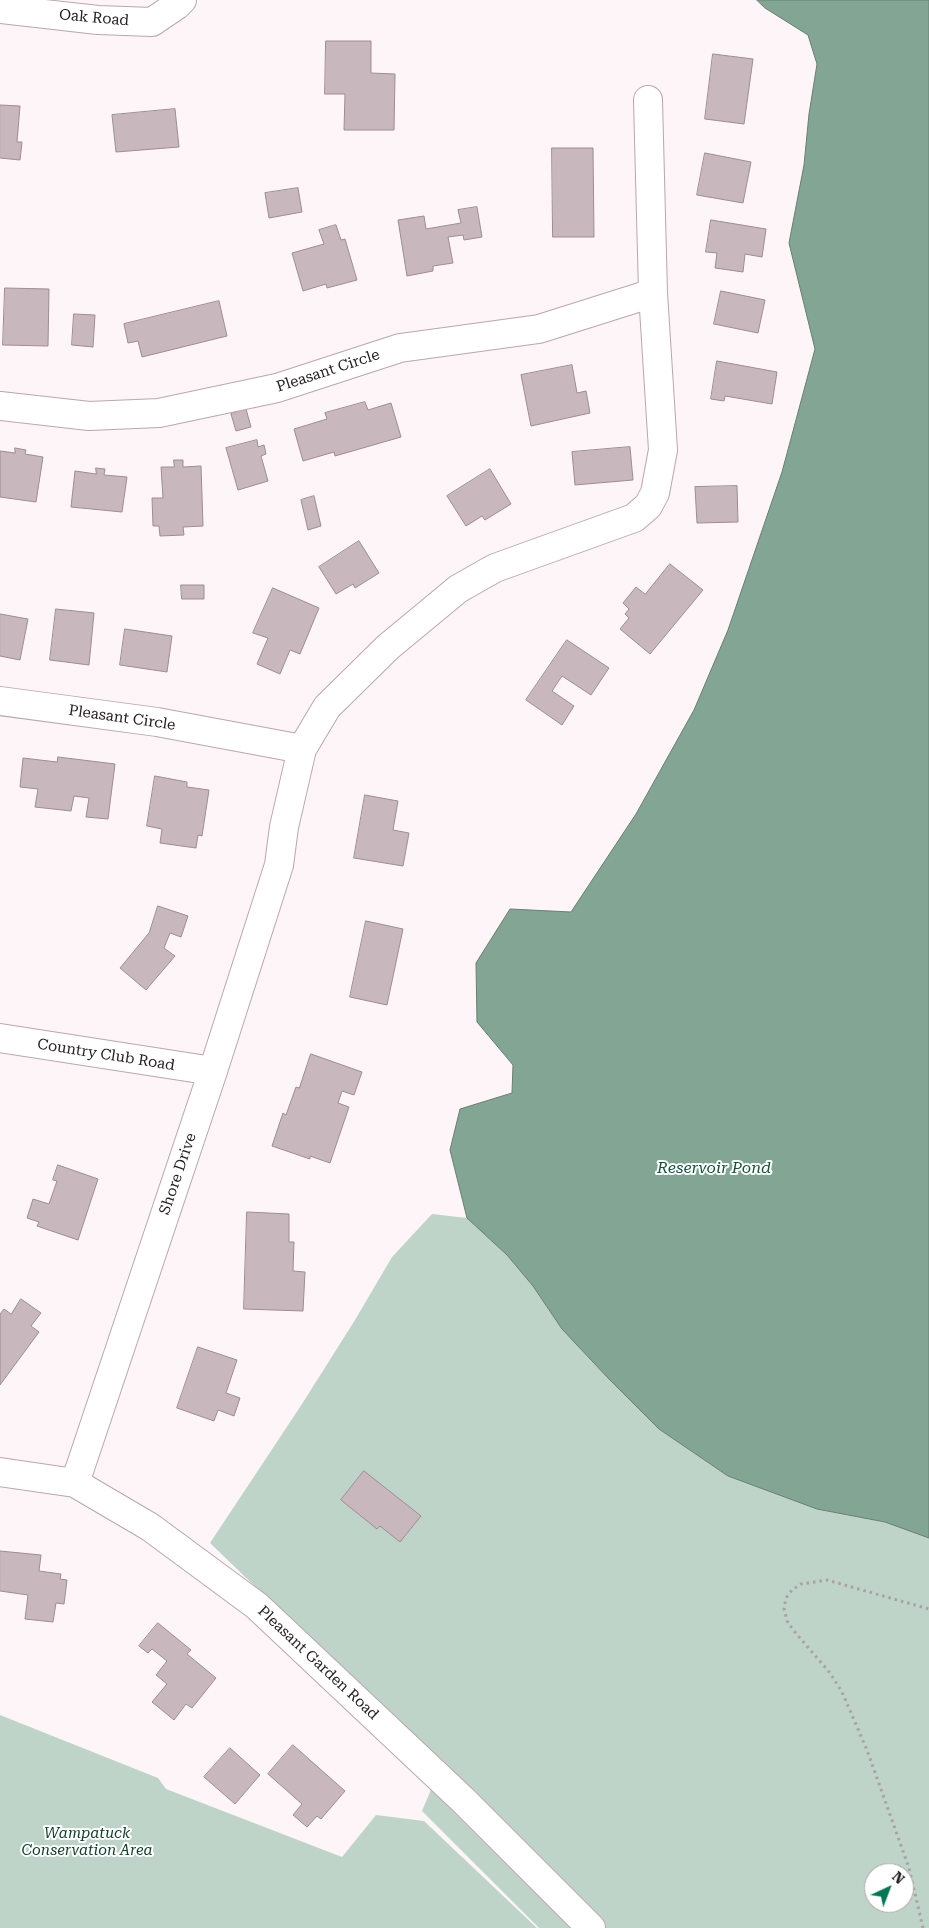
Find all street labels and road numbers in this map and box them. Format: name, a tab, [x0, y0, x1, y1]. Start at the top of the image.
street label: Oak Road	[58, 6, 130, 30]
street label: Pleasant Circle	[274, 346, 382, 396]
street label: Pleasant Circle	[67, 702, 177, 734]
street label: Country Club Road	[36, 1035, 176, 1075]
street label: Shore Drive	[156, 1131, 200, 1217]
street label: Pleasant Garden Road	[254, 1602, 382, 1724]

